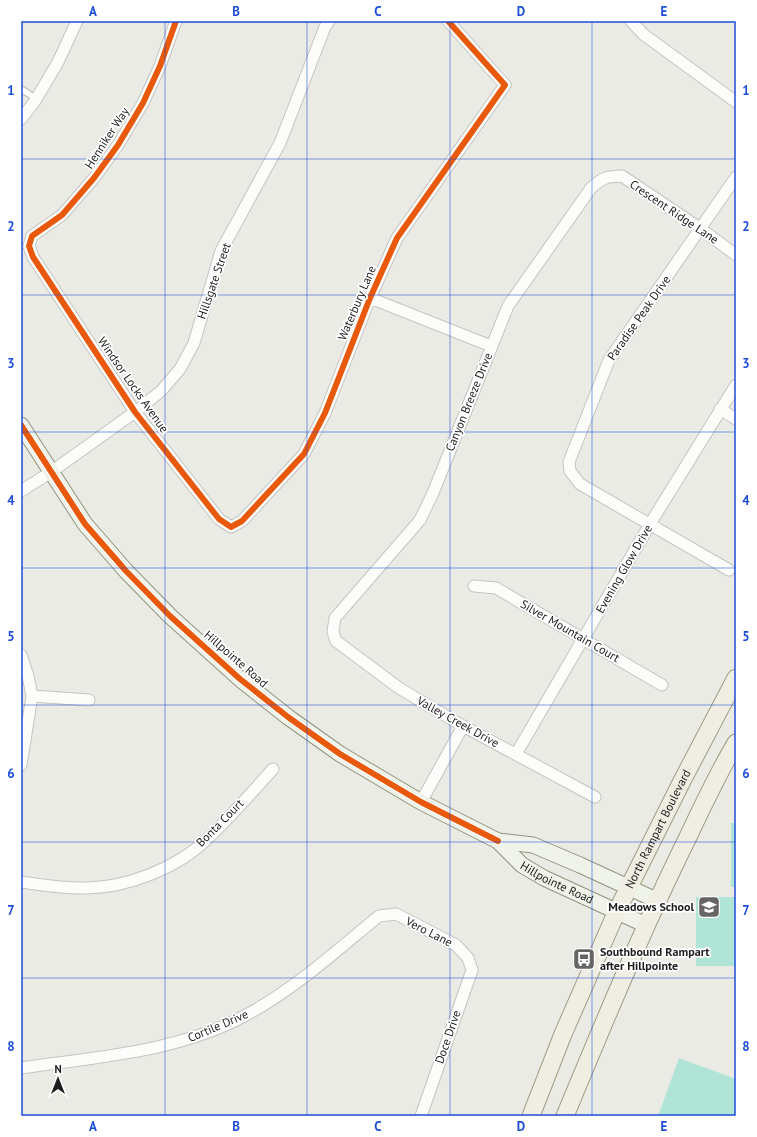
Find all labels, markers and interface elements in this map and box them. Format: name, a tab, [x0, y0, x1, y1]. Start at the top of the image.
text: A	[89, 3, 97, 20]
text: B	[232, 3, 240, 20]
text: C	[374, 3, 382, 20]
text: D	[517, 3, 525, 20]
text: E	[661, 3, 668, 20]
text: 1	[7, 82, 15, 99]
text: 1	[742, 82, 750, 99]
street label: Henniker Way	[81, 104, 132, 171]
street label: Crescent Ridge Lane	[627, 176, 722, 247]
text: 2	[7, 218, 15, 235]
text: 2	[742, 218, 750, 235]
street label: Hillsgate Street	[193, 241, 234, 321]
street label: Waterbury Lane	[334, 263, 379, 342]
street label: Paradise Peak Drive	[604, 272, 673, 363]
street label: Windsor Locks Avenue	[95, 334, 172, 435]
street label: Canyon Breeze Drive	[442, 350, 495, 453]
text: 3	[7, 355, 15, 372]
text: 3	[742, 355, 750, 372]
text: 4	[7, 492, 15, 509]
text: 4	[742, 492, 750, 509]
street label: Evening Glow Drive	[592, 522, 655, 616]
street label: Silver Mountain Court	[518, 596, 622, 665]
street label: Hillpointe Road	[201, 627, 271, 690]
text: 5	[7, 628, 15, 645]
text: 5	[742, 628, 750, 645]
street label: Valley Creek Drive	[414, 692, 502, 750]
text: 6	[7, 765, 15, 782]
text: 6	[742, 765, 750, 782]
street label: North Rampart Boulevard	[621, 767, 694, 891]
street label: Bonta Court	[193, 796, 247, 850]
street label: Hillpointe Road	[518, 858, 596, 907]
school or university icon: Meadows School	[696, 894, 722, 920]
place label: Meadows School	[608, 899, 694, 914]
text: 7	[7, 902, 15, 919]
text: 7	[742, 902, 750, 919]
street label: Vero Lane	[402, 913, 455, 950]
place label: Southbound Rampart after Hillpointe	[600, 944, 710, 973]
bus stop icon: Southbound Rampart after Hillpointe	[571, 946, 597, 972]
street label: Cortile Drive	[185, 1006, 250, 1045]
street label: Doce Drive	[431, 1008, 464, 1066]
text: 8	[7, 1038, 15, 1055]
text: 8	[742, 1038, 750, 1055]
north arrow	[38, 1059, 78, 1099]
text: N	[54, 1062, 62, 1076]
text: A	[89, 1118, 97, 1135]
text: B	[232, 1118, 240, 1135]
text: C	[374, 1118, 382, 1135]
text: D	[517, 1118, 525, 1135]
text: E	[661, 1118, 668, 1135]

